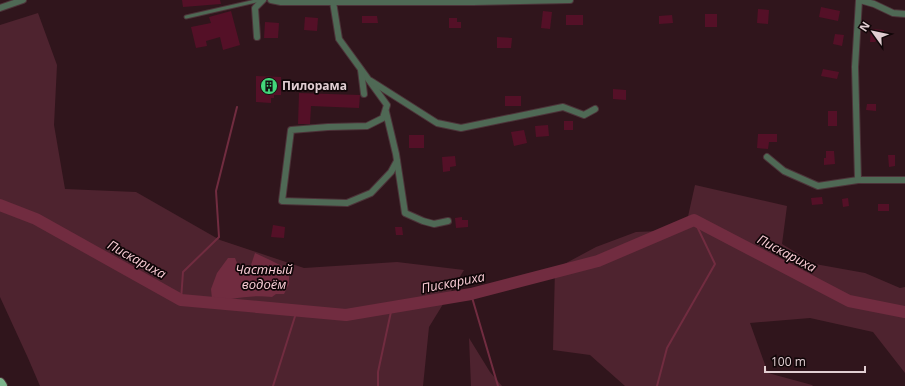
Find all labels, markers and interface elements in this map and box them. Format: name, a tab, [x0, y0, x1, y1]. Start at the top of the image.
north arrow	[853, 12, 893, 52]
text: N	[855, 18, 873, 34]
building icon: Пилорама	[259, 76, 279, 96]
place label: Пилорама	[282, 77, 347, 94]
water label: Пискариха	[754, 230, 820, 276]
water label: Пискариха	[104, 236, 170, 283]
water label: Частный водоём	[235, 260, 293, 293]
water label: Пискариха	[420, 267, 487, 297]
scale bar	[765, 348, 865, 374]
text: 100 m	[771, 353, 806, 370]

